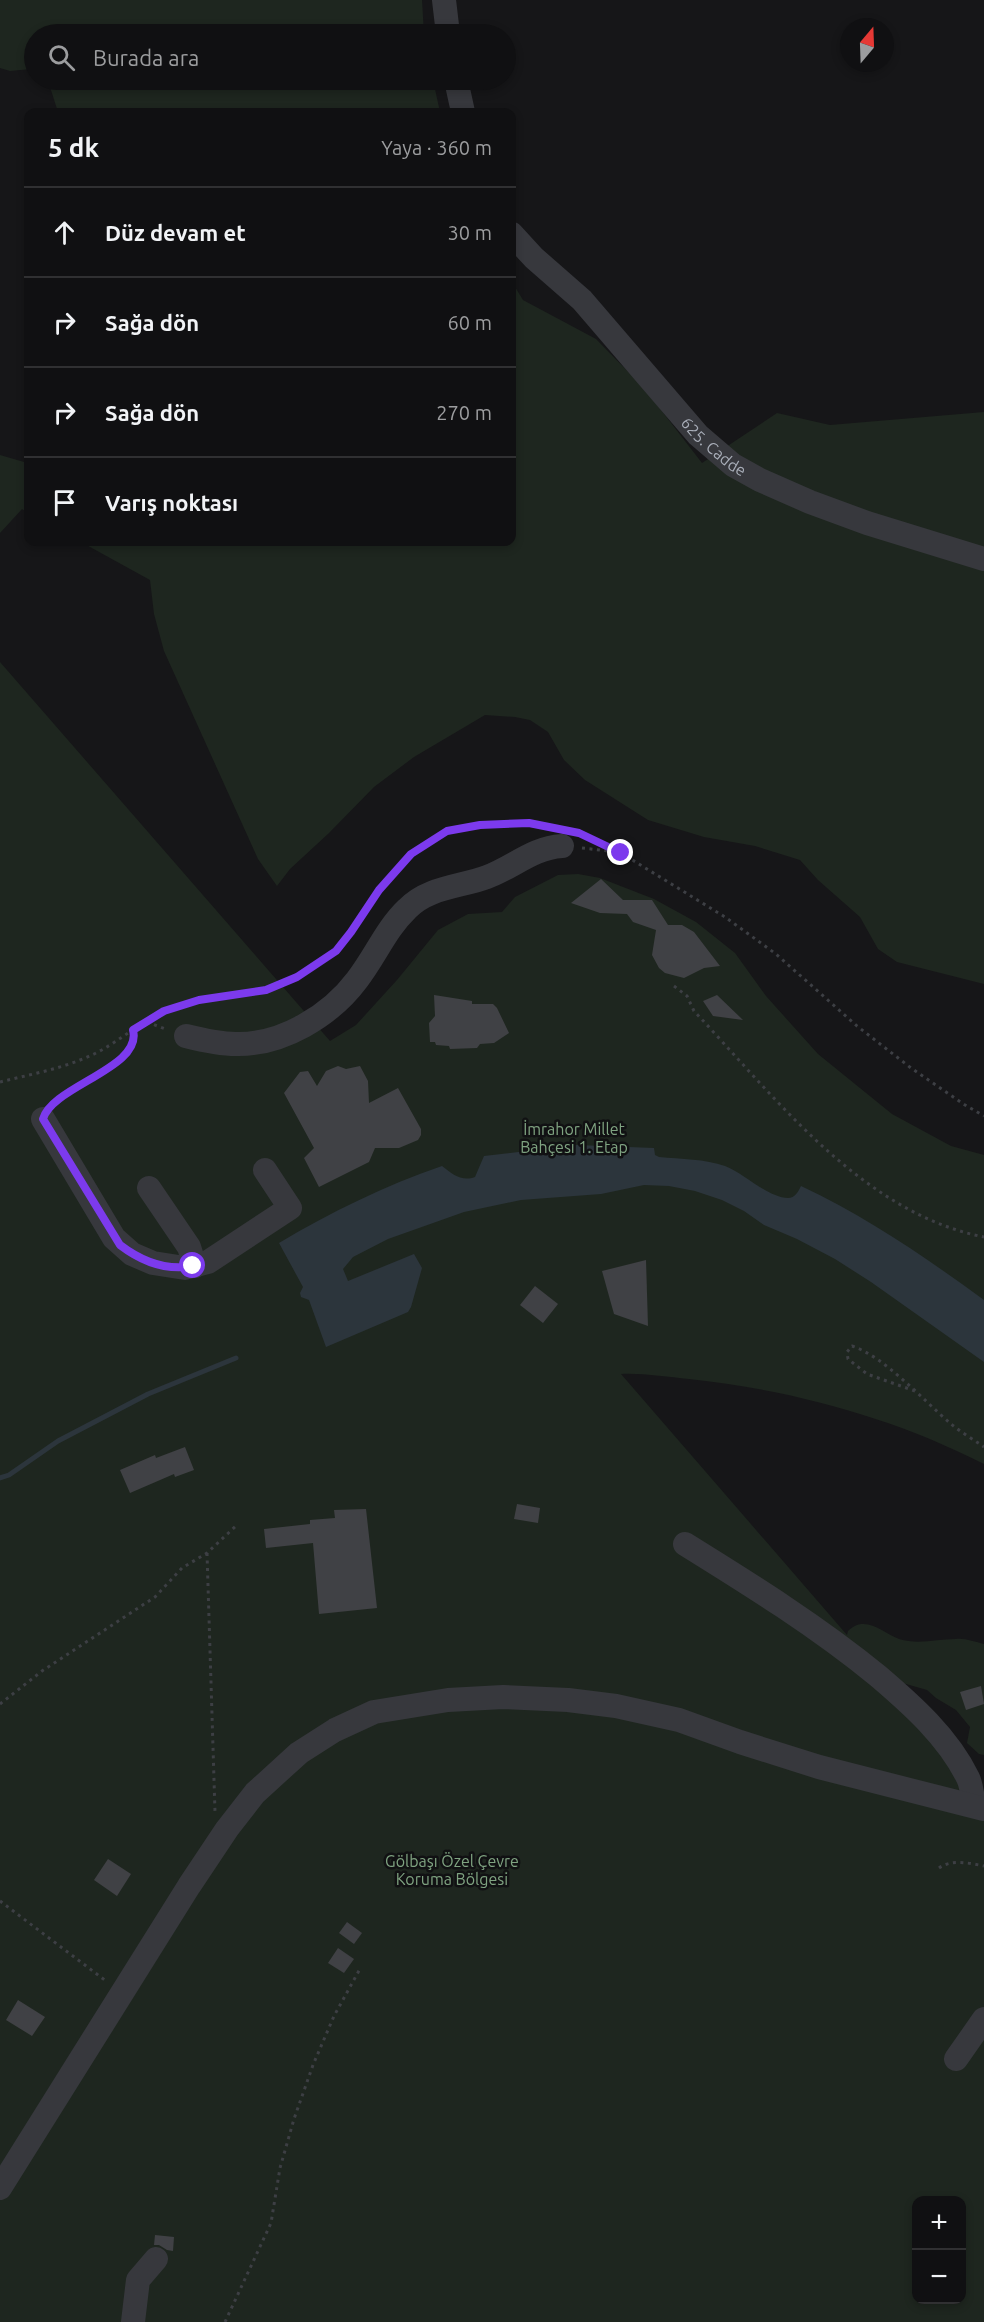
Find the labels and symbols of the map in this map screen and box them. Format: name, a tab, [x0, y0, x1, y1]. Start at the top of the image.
north arrow	[840, 18, 894, 72]
street label: 625. Cadde	[678, 414, 749, 480]
route end	[607, 839, 633, 865]
park label: İmrahor Millet Bahçesi 1. Etap	[520, 1120, 628, 1156]
route start	[179, 1252, 205, 1278]
park label: Gölbaşı Özel Çevre Koruma Bölgesi	[385, 1852, 519, 1888]

